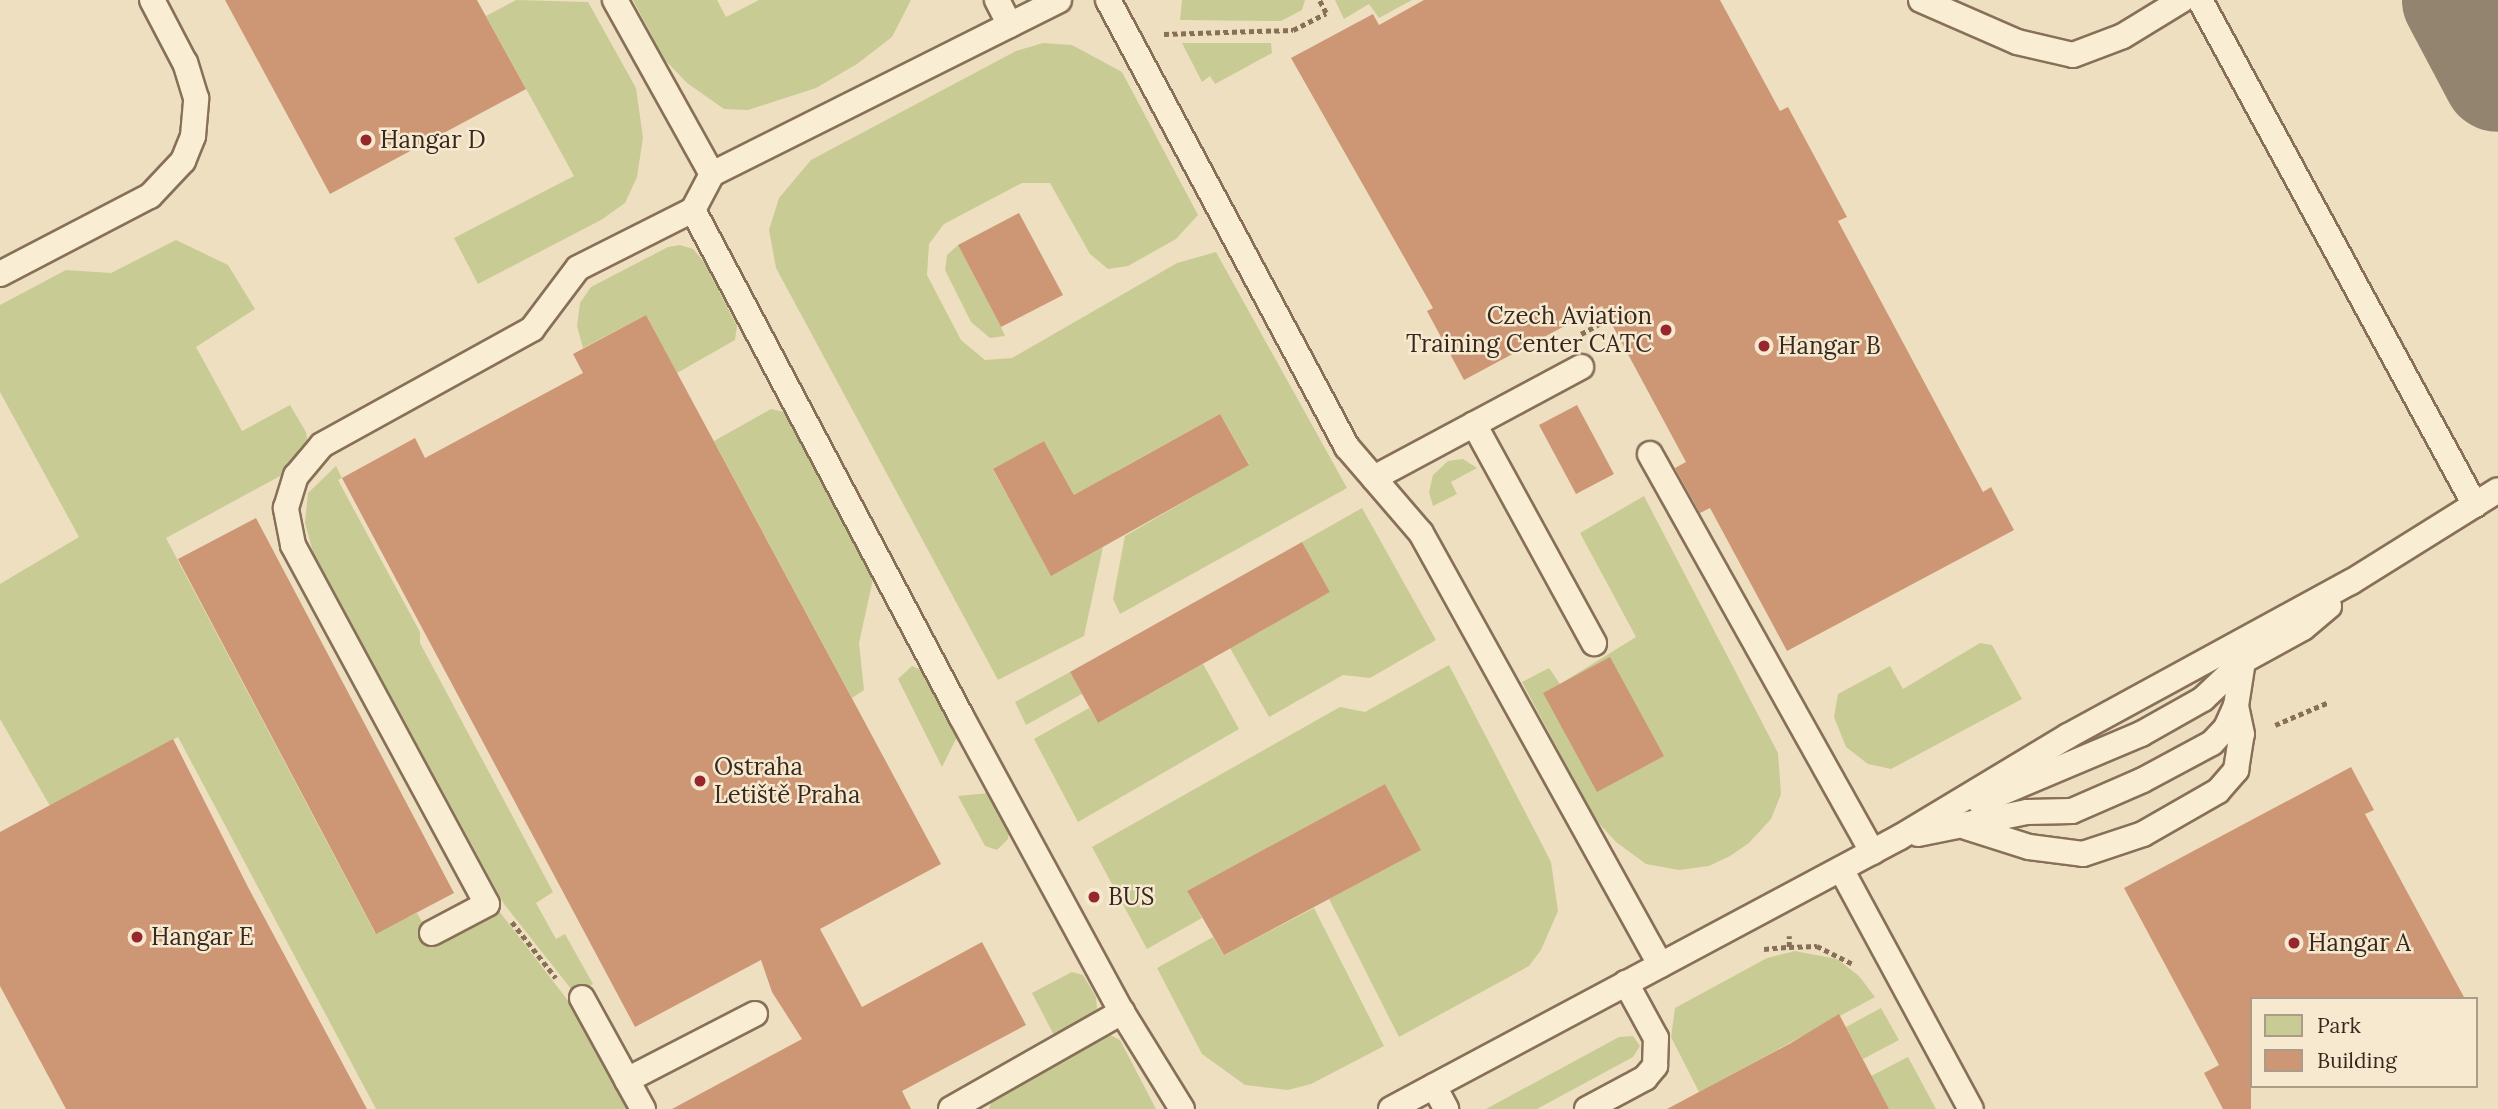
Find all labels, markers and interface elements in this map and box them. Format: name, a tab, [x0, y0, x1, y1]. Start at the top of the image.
place label: Hangar D	[380, 126, 486, 154]
marker: Hangar D	[358, 132, 374, 148]
place label: Czech Aviation Training Center CATC	[1406, 302, 1652, 358]
marker: Czech Aviation Training Center CATC	[1658, 322, 1674, 338]
place label: Hangar B	[1778, 332, 1881, 360]
marker: Hangar B	[1756, 338, 1772, 354]
place label: Ostraha Letiště Praha	[714, 753, 860, 809]
marker: Ostraha Letiště Praha	[692, 773, 708, 789]
place label: BUS	[1108, 883, 1154, 911]
marker: BUS	[1086, 889, 1102, 905]
place label: Hangar E	[151, 923, 254, 951]
marker: Hangar E	[129, 929, 145, 945]
place label: Hangar A	[2308, 929, 2411, 957]
marker: Hangar A	[2286, 935, 2302, 951]
legend	[2250, 997, 2477, 1088]
text: Park	[2317, 1012, 2361, 1039]
text: Building	[2317, 1047, 2397, 1074]

